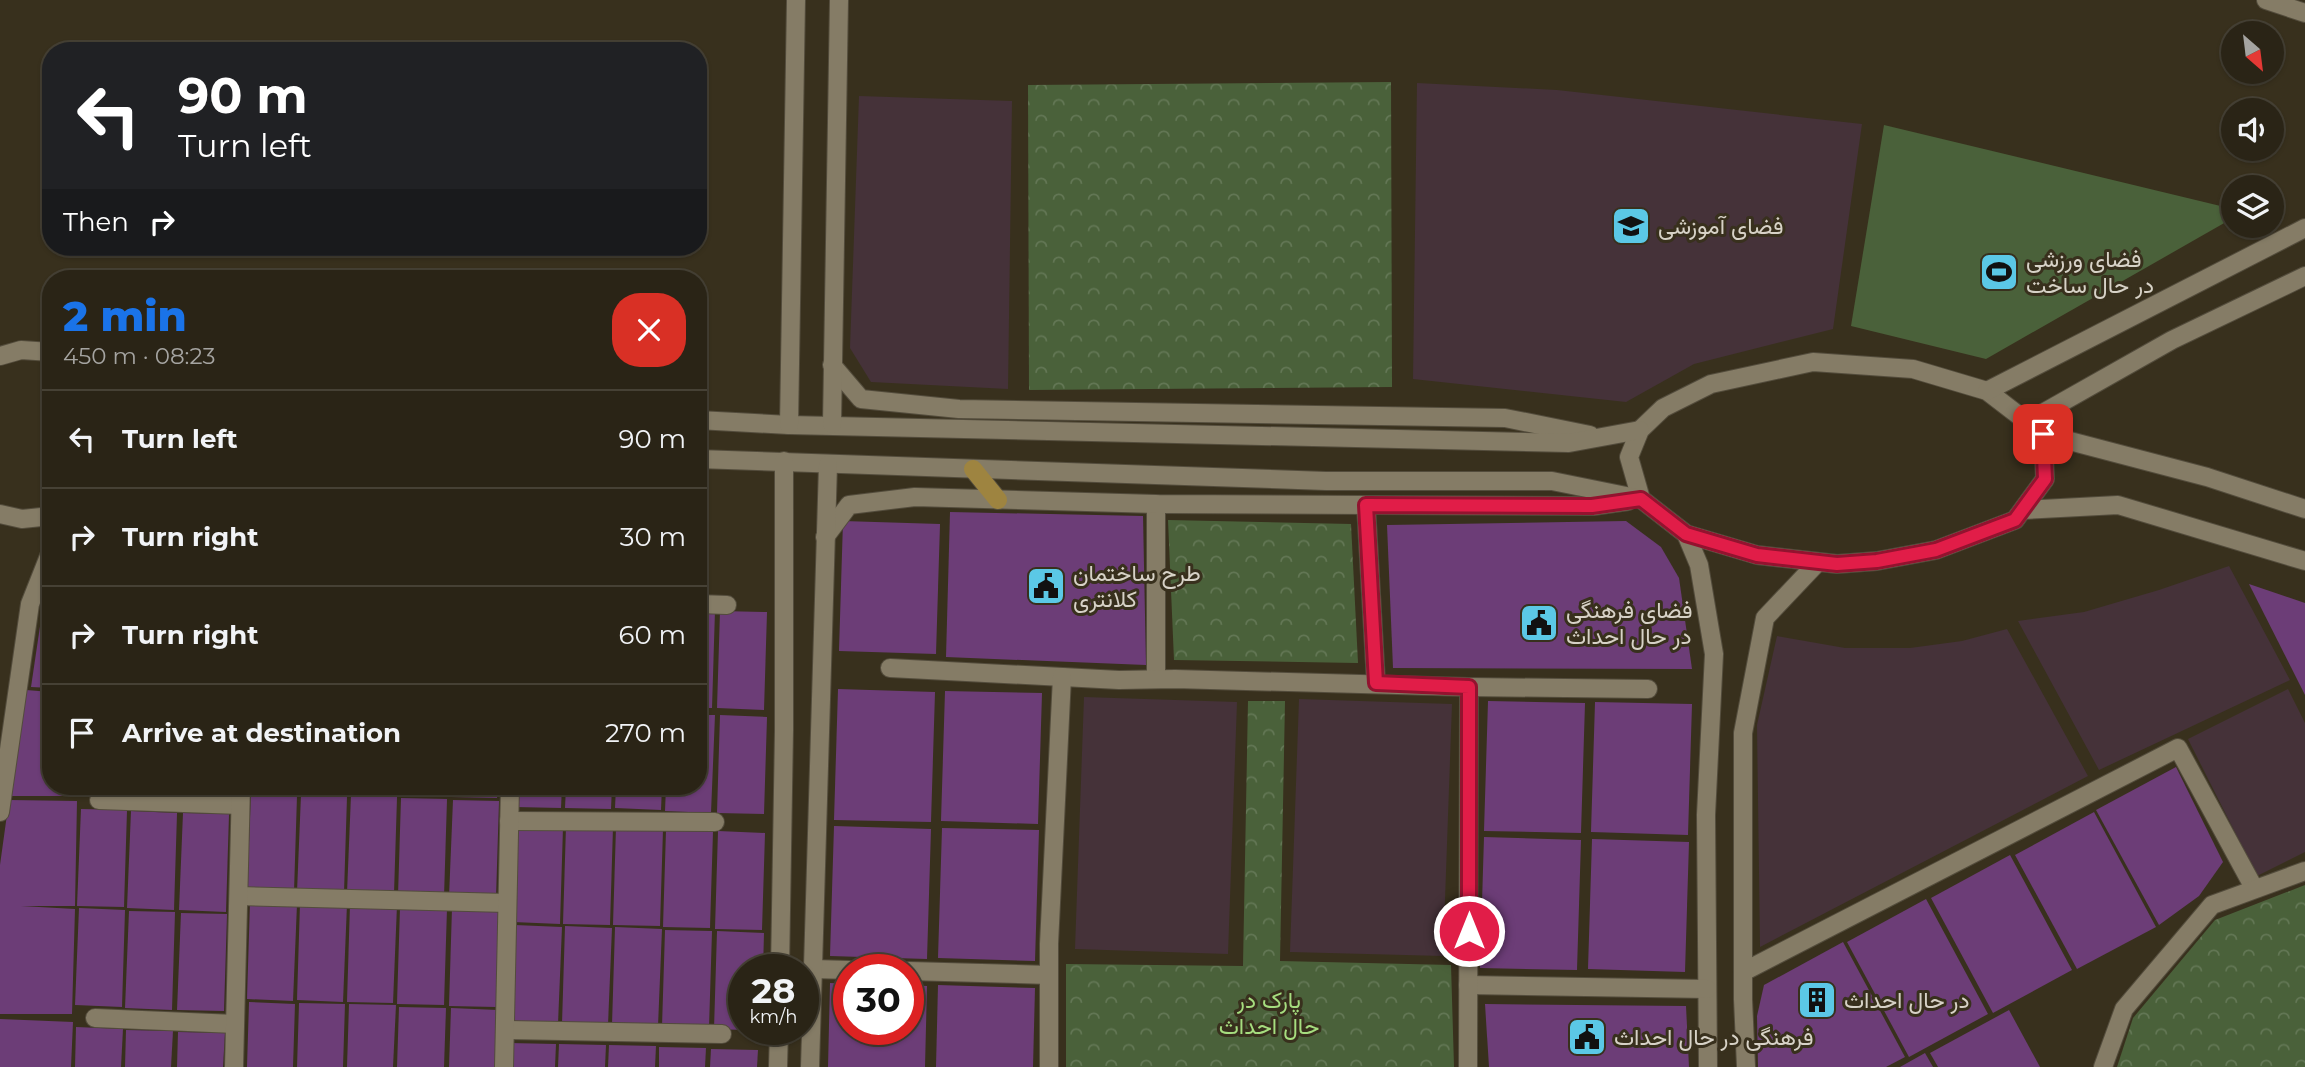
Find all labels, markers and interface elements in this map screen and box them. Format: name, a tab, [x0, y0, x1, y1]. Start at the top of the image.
north arrow	[2221, 21, 2284, 84]
map controls	[2221, 21, 2284, 238]
text: 90 m	[178, 66, 308, 125]
icon: left	[63, 70, 154, 161]
button: sound	[2221, 98, 2284, 161]
text: Turn left	[178, 126, 312, 165]
button: layers	[2221, 175, 2284, 238]
icon: right	[143, 203, 181, 241]
school or university icon: فضای آموزشی	[1610, 205, 1652, 247]
text: Then	[63, 206, 129, 238]
place label: فضای آموزشی	[1658, 212, 1784, 241]
place label: فضای ورزشی در حال ساخت	[2026, 245, 2154, 300]
sports icon: فضای ورزشی در حال ساخت	[1978, 251, 2020, 293]
text: 2 min	[63, 290, 187, 342]
button: close	[612, 293, 686, 367]
text: 450 m · 08:23	[63, 342, 216, 370]
pin	[2013, 404, 2073, 464]
icon: arrive	[2024, 415, 2062, 453]
icon: left	[63, 420, 101, 458]
text: Turn left	[122, 423, 238, 455]
text: 90 m	[619, 423, 686, 455]
icon: right	[63, 518, 101, 556]
text: Turn right	[122, 521, 258, 553]
text: 30 m	[620, 521, 686, 553]
place label: طرح ساختمان کلانتری	[1073, 559, 1201, 614]
public building icon: طرح ساختمان کلانتری	[1025, 565, 1067, 607]
place label: فضای فرهنگی در حال احداث	[1566, 596, 1693, 651]
public building icon: فضای فرهنگی در حال احداث	[1518, 602, 1560, 644]
icon: right	[63, 616, 101, 654]
text: Turn right	[122, 619, 258, 651]
text: 60 m	[619, 619, 686, 651]
icon: arrive	[63, 714, 101, 752]
text: Arrive at destination	[122, 717, 401, 749]
text: 270 m	[605, 717, 686, 749]
position arrow	[1432, 894, 1506, 968]
speed limit sign: 30	[833, 954, 924, 1045]
text: 28	[752, 969, 795, 1012]
building icon: در حال احداث	[1796, 979, 1838, 1021]
park label: پارک در حال احداث	[1219, 986, 1319, 1041]
place label: در حال احداث	[1844, 986, 1970, 1015]
text: km/h	[749, 1006, 798, 1028]
public building icon: فرهنگی در حال احداث	[1566, 1016, 1608, 1058]
place label: فرهنگی در حال احداث	[1614, 1023, 1814, 1052]

